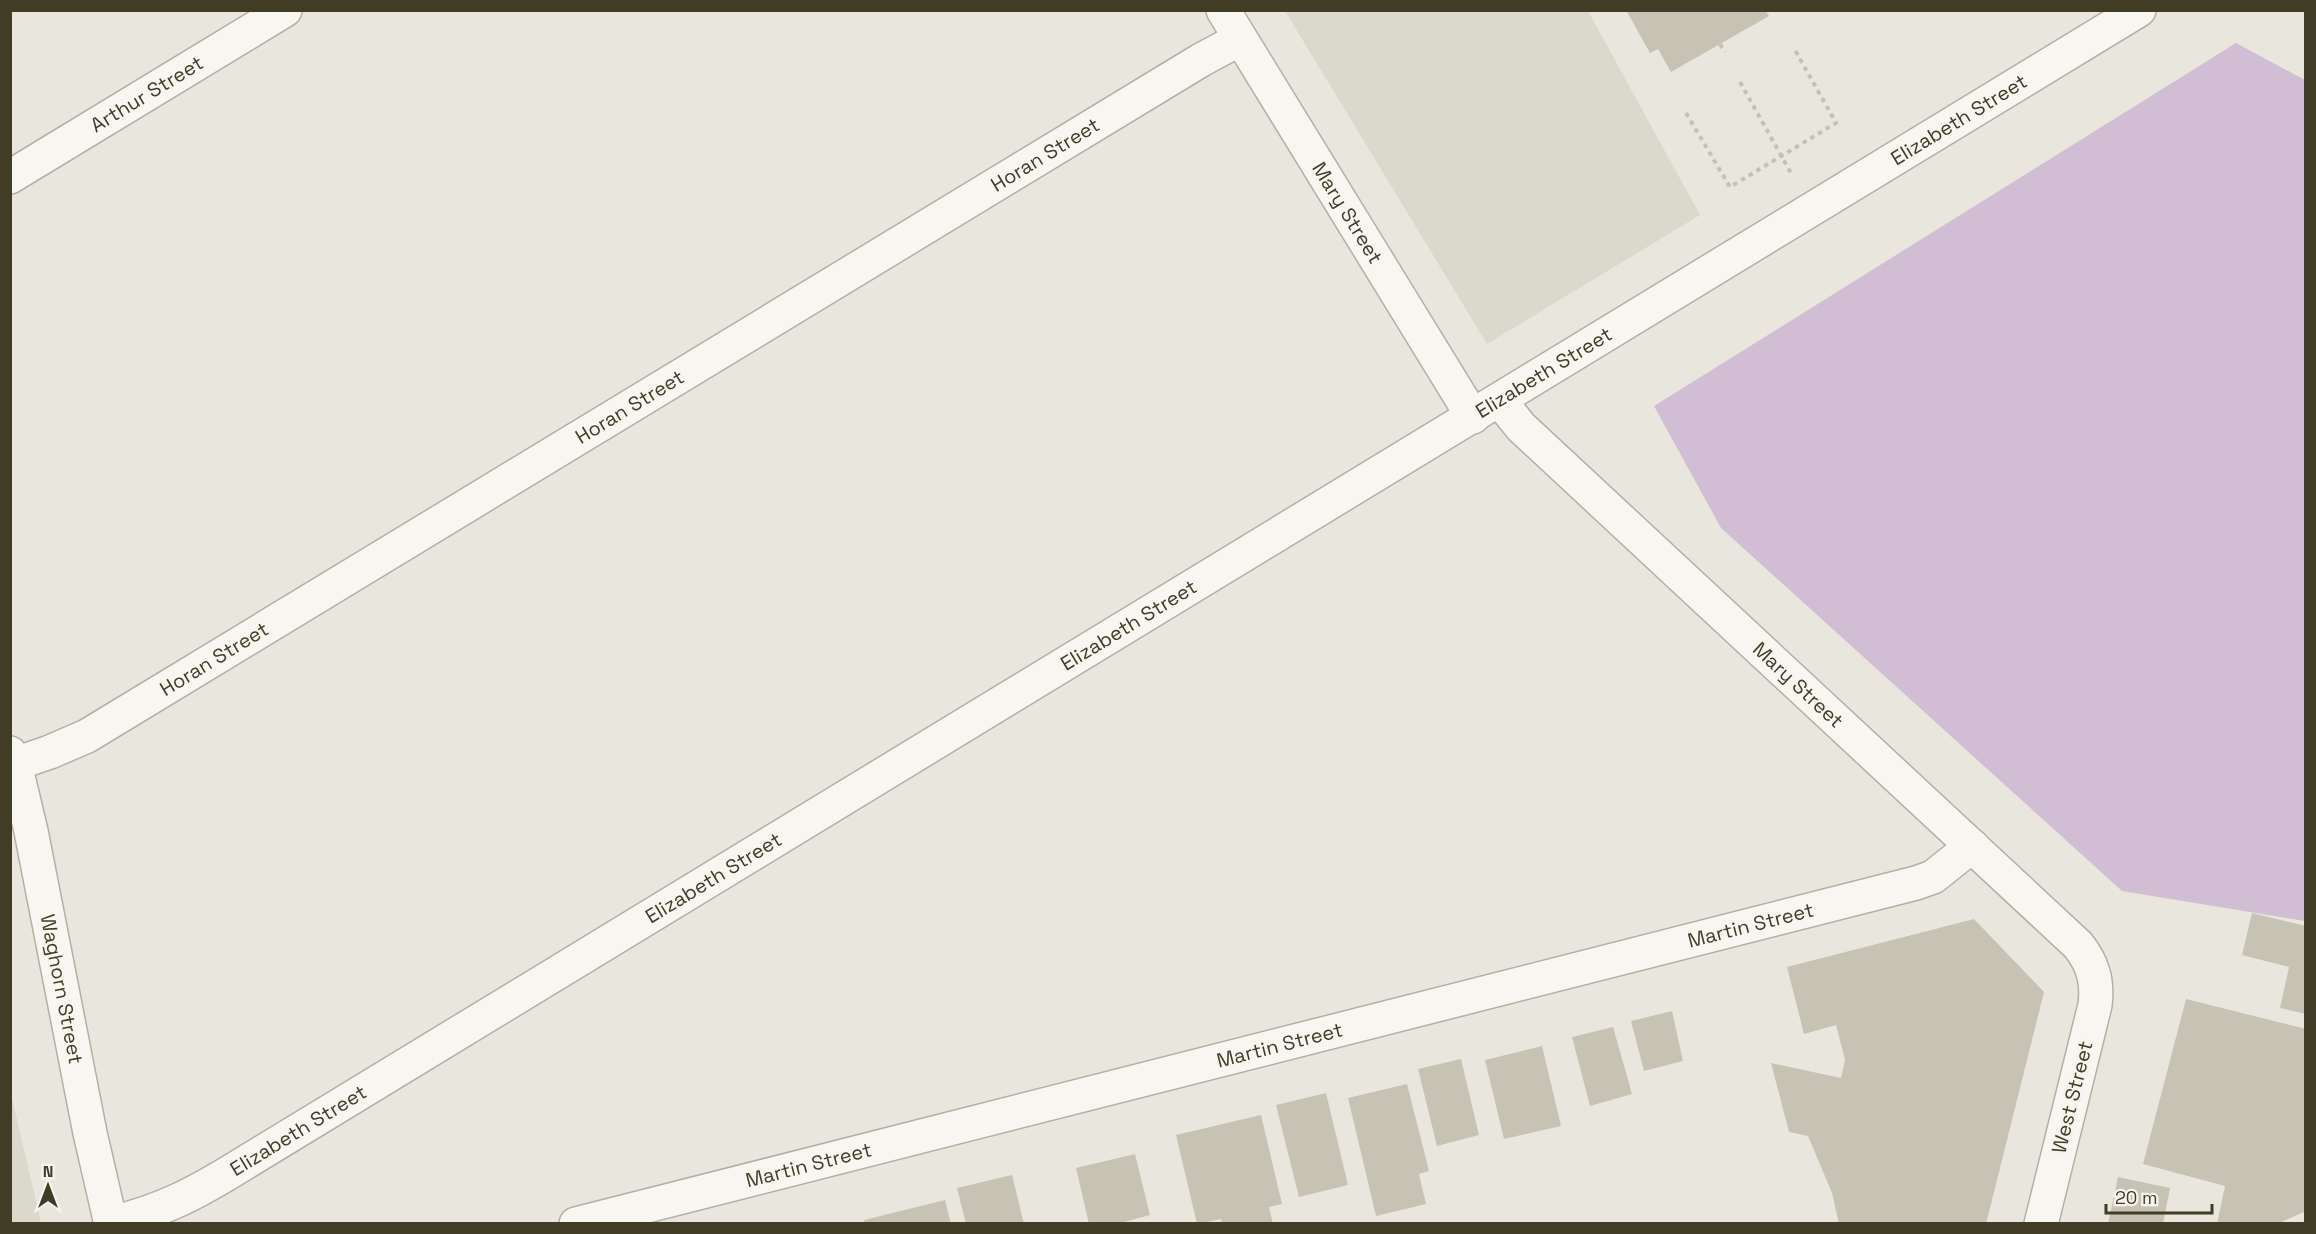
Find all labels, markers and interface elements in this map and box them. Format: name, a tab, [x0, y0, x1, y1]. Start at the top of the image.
street label: Arthur Street	[85, 50, 208, 138]
street label: Elizabeth Street	[1886, 68, 2032, 171]
street label: Horan Street	[986, 112, 1104, 198]
street label: Mary Street	[1306, 157, 1389, 269]
street label: Elizabeth Street	[1471, 321, 1617, 424]
street label: Horan Street	[570, 364, 689, 450]
street label: Elizabeth Street	[1056, 574, 1202, 676]
street label: Horan Street	[155, 616, 273, 702]
street label: Mary Street	[1747, 636, 1849, 733]
street label: Elizabeth Street	[640, 826, 786, 929]
street label: Martin Street	[1685, 897, 1816, 954]
street label: Waghorn Street	[35, 912, 89, 1066]
street label: Martin Street	[1214, 1016, 1345, 1073]
street label: West Street	[2045, 1038, 2099, 1156]
street label: Elizabeth Street	[225, 1079, 371, 1182]
street label: Martin Street	[743, 1136, 874, 1193]
north arrow	[18, 1156, 78, 1216]
text: N	[43, 1161, 53, 1182]
scale bar	[2106, 1177, 2212, 1215]
text: 20 m	[2115, 1186, 2158, 1209]

